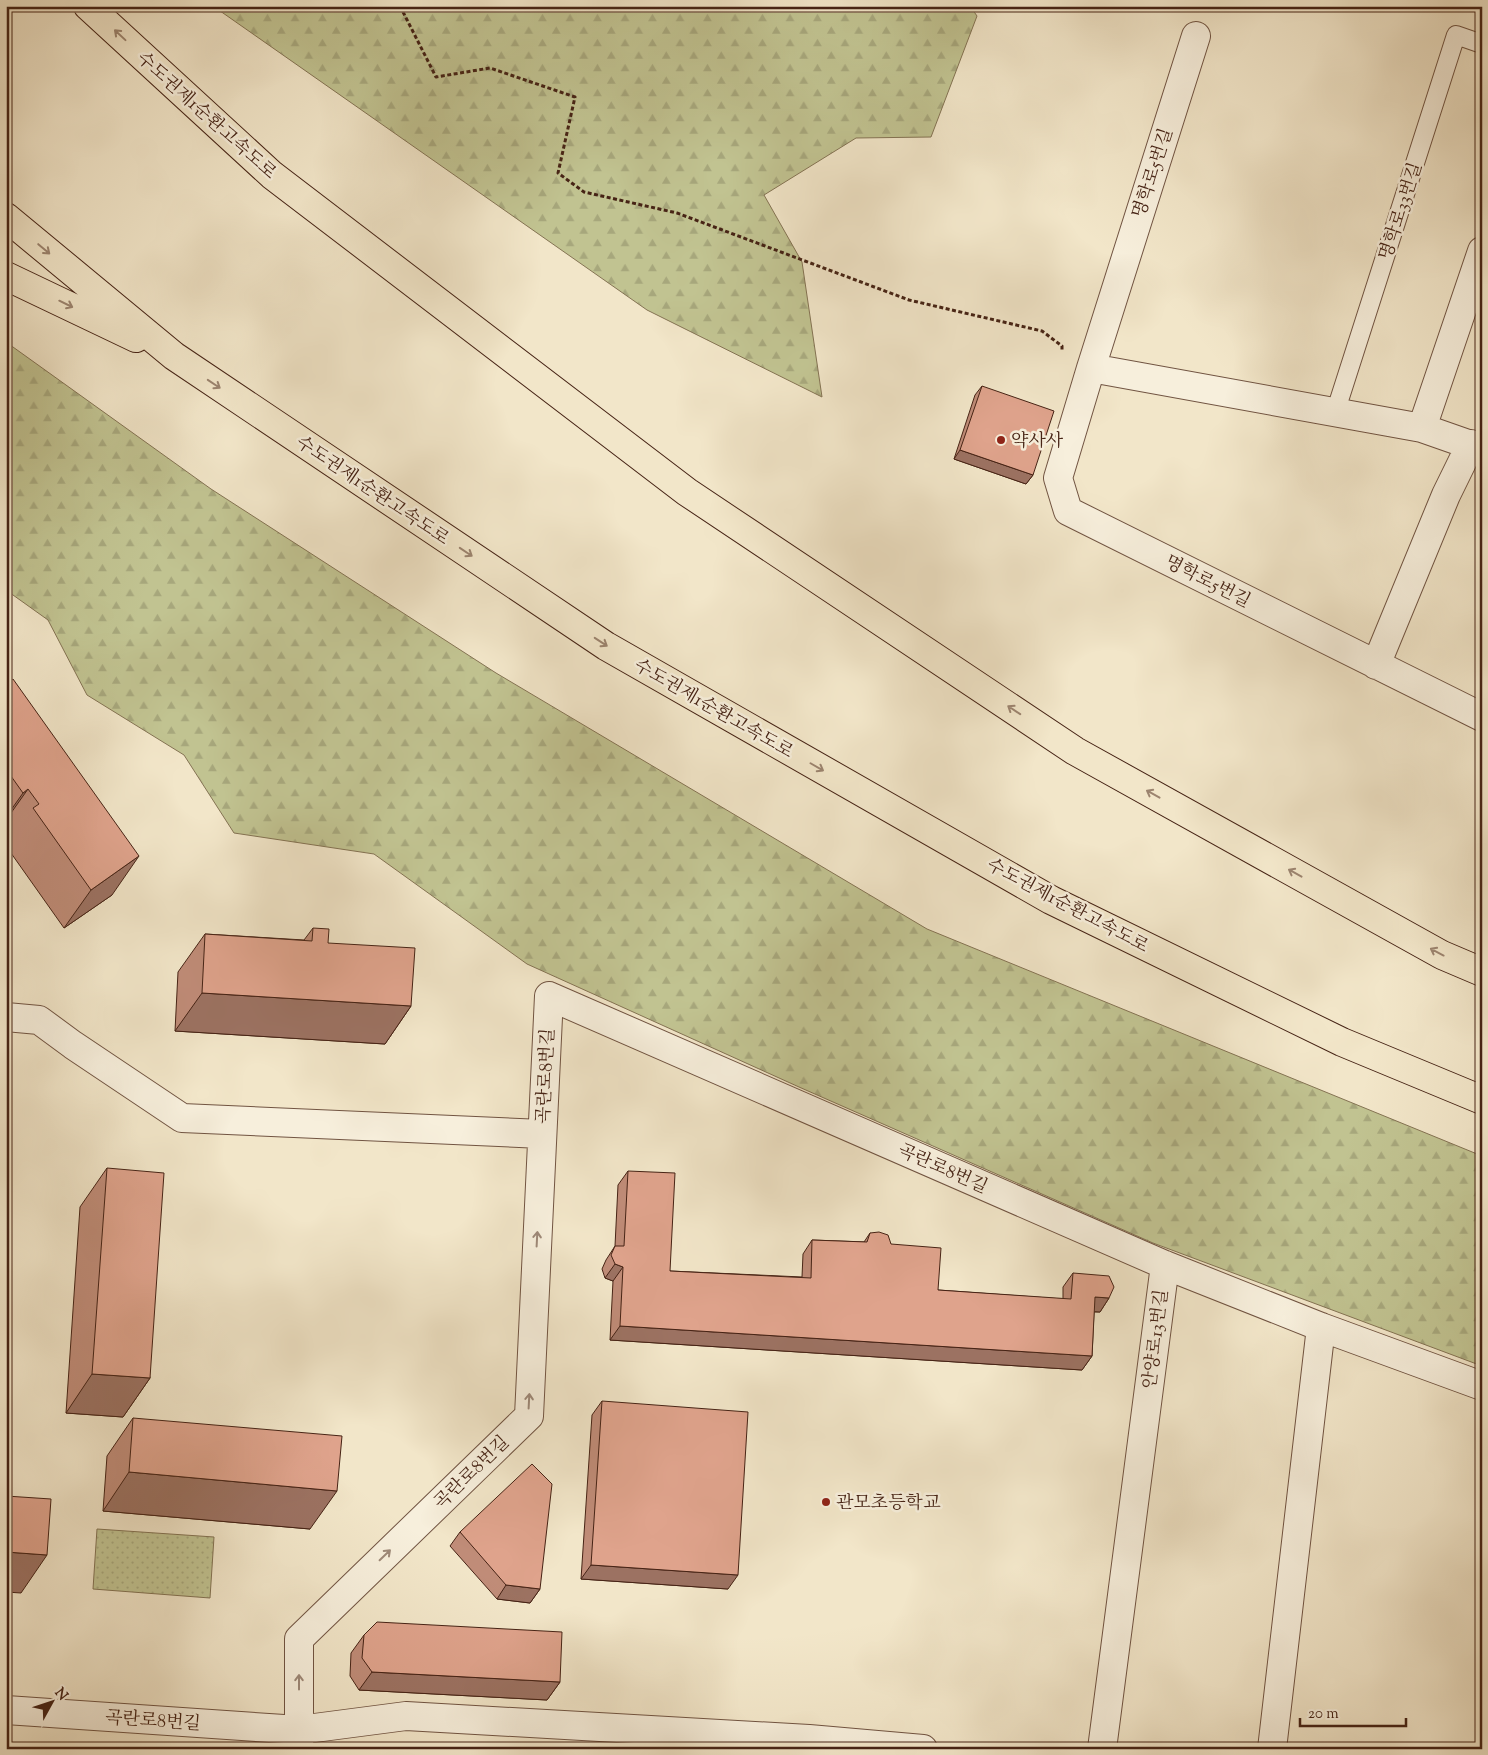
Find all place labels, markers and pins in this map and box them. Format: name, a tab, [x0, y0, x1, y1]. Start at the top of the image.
place label: 약사사	[1011, 429, 1064, 455]
marker: 약사사	[995, 434, 1007, 446]
place label: 관모초등학교	[836, 1491, 941, 1517]
marker: 관모초등학교	[820, 1496, 832, 1508]

